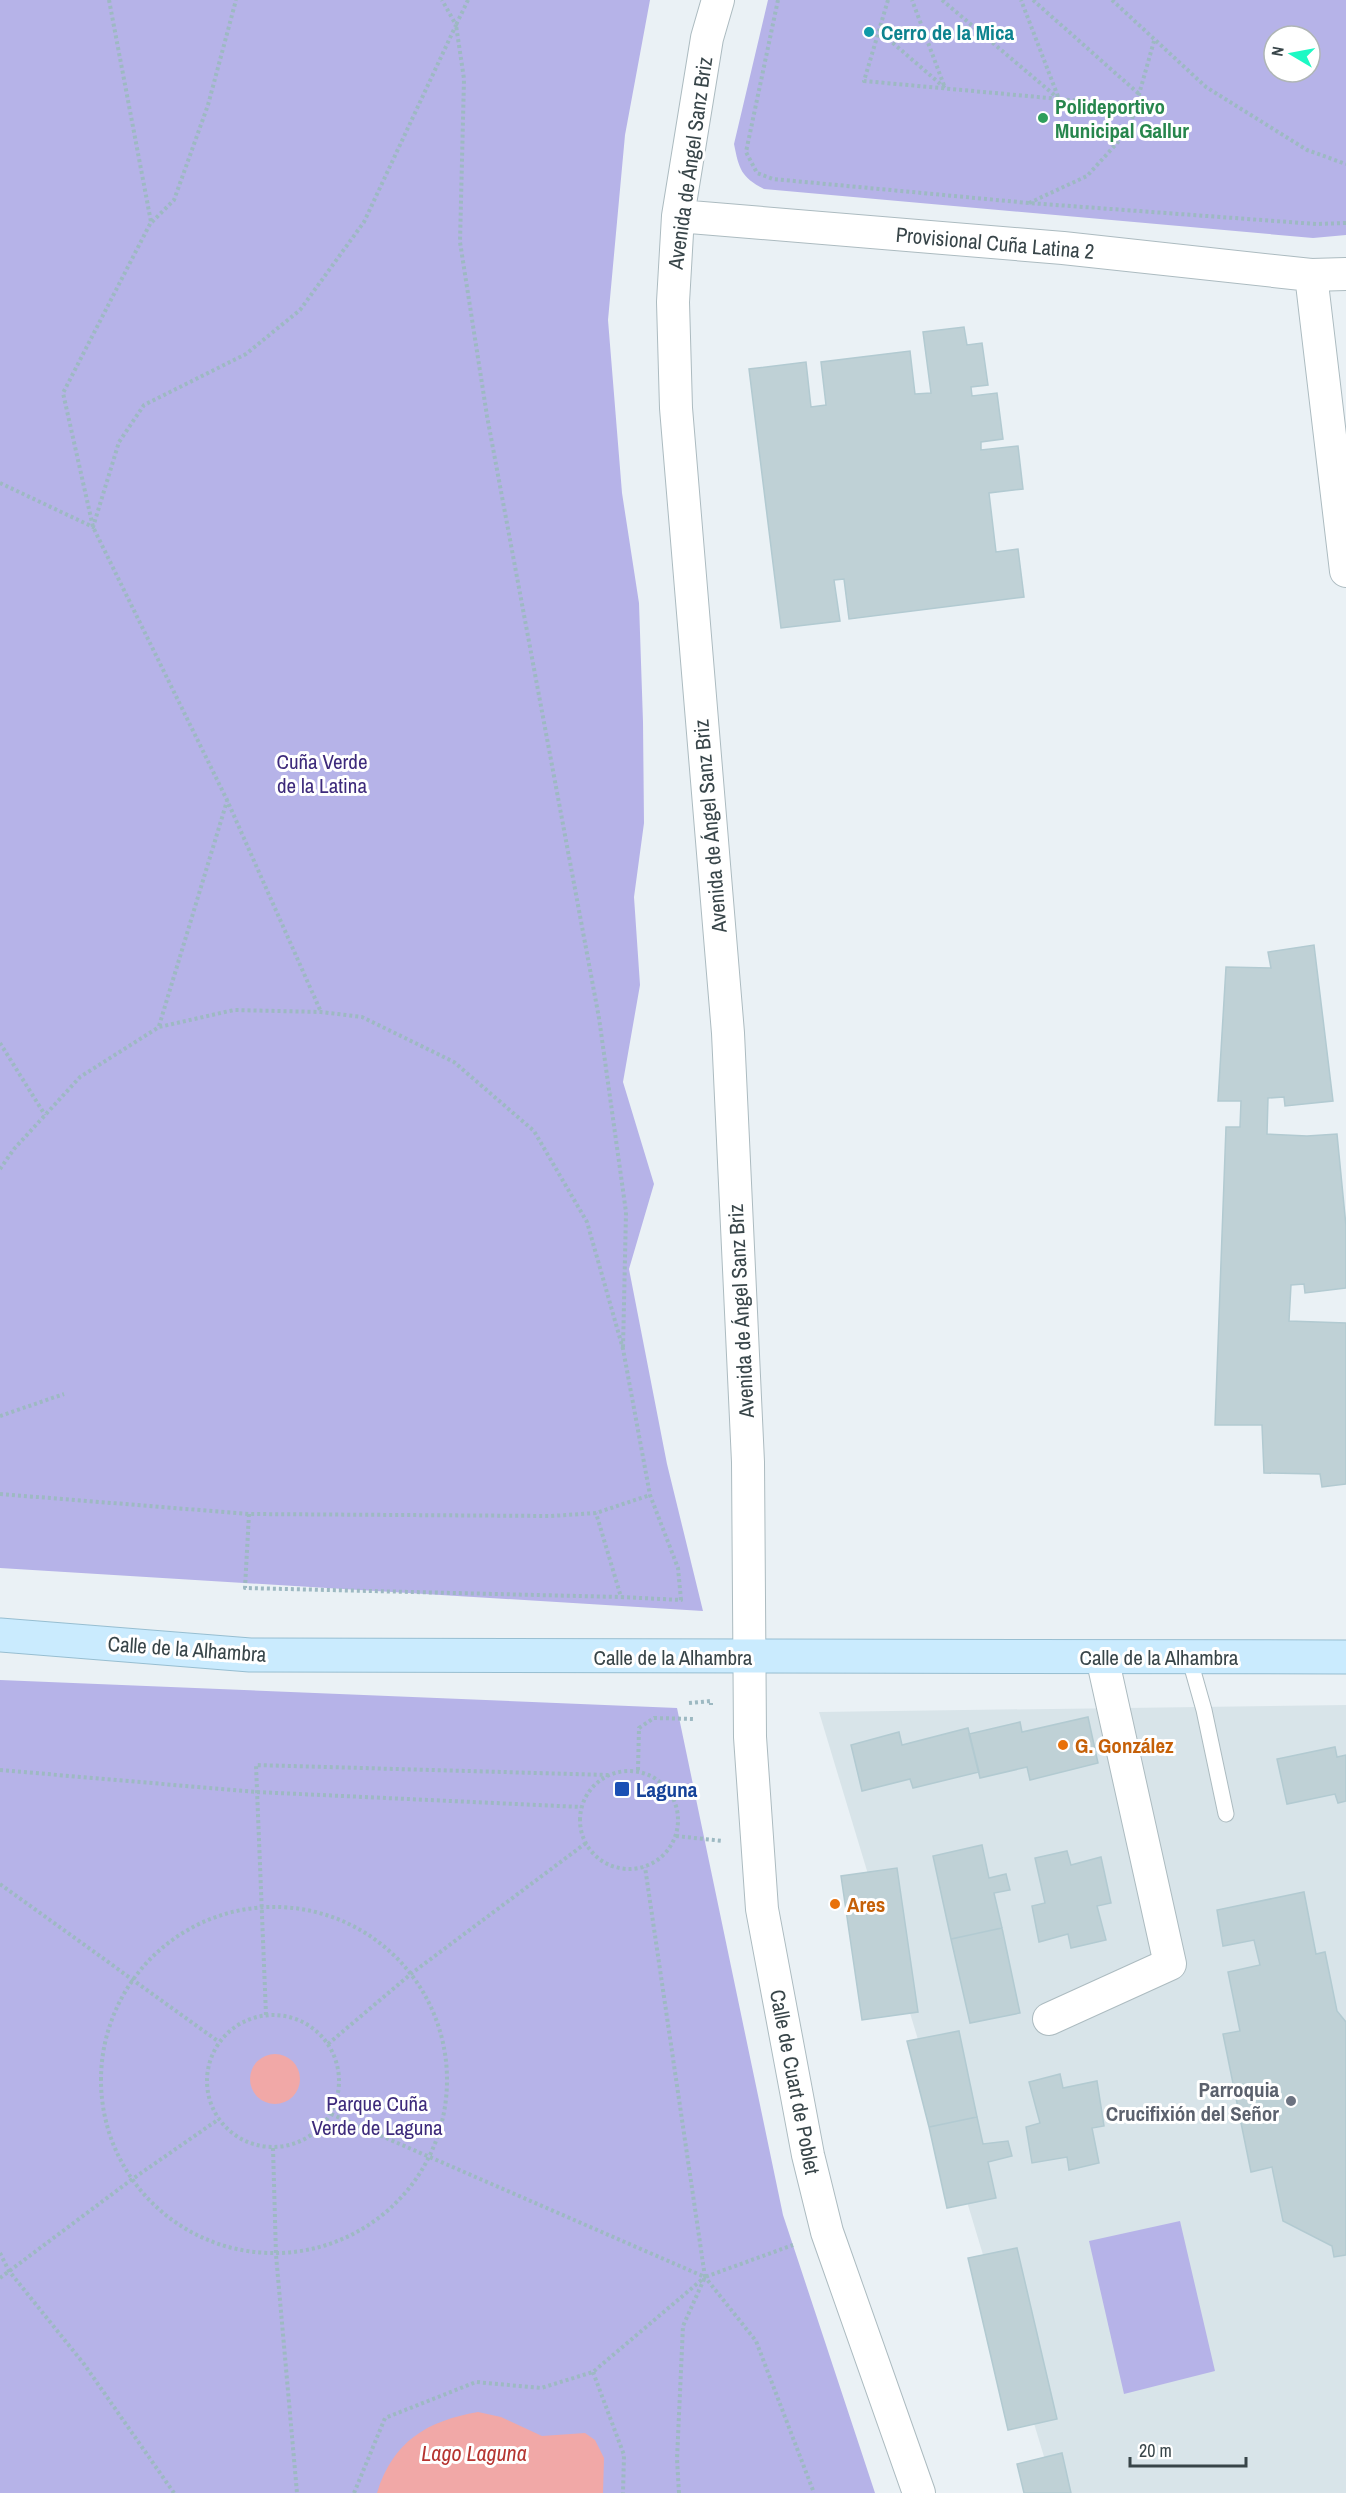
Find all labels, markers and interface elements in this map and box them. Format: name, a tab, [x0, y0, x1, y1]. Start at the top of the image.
place label: Cerro de la Mica	[881, 18, 1014, 47]
north arrow	[1262, 24, 1322, 84]
marker: Cerro de la Mica	[862, 25, 876, 39]
text: N	[1266, 45, 1289, 58]
street label: Avenida de Ángel Sanz Briz	[661, 55, 719, 272]
place label: Polideportivo Municipal Gallur	[1055, 92, 1189, 145]
marker: Polideportivo Municipal Gallur	[1036, 111, 1050, 125]
street label: Provisional Cuña Latina 2	[895, 220, 1095, 266]
street label: Avenida de Ángel Sanz Briz	[686, 718, 734, 935]
park label: Cuña Verde de la Latina	[277, 747, 367, 800]
street label: Avenida de Ángel Sanz Briz	[721, 1203, 761, 1420]
street label: Calle de la Alhambra	[107, 1629, 268, 1669]
street label: Calle de la Alhambra	[594, 1643, 753, 1672]
street label: Calle de la Alhambra	[1080, 1643, 1239, 1672]
place label: G. González	[1075, 1731, 1174, 1760]
marker: G. González	[1056, 1738, 1070, 1752]
place label: Laguna	[636, 1775, 698, 1804]
marker: Laguna	[613, 1780, 631, 1798]
place label: Ares	[847, 1890, 885, 1919]
marker: Ares	[828, 1897, 842, 1911]
street label: Calle de Cuart de Poblet	[763, 1987, 827, 2177]
place label: Parroquia Crucifixión del Señor	[1106, 2075, 1279, 2128]
park label: Parque Cuña Verde de Laguna	[311, 2089, 443, 2142]
marker: Parroquia Crucifixión del Señor	[1284, 2094, 1298, 2108]
scale bar	[1130, 2430, 1246, 2468]
water label: Lago Laguna	[421, 2438, 527, 2468]
text: 20 m	[1139, 2438, 1172, 2463]

